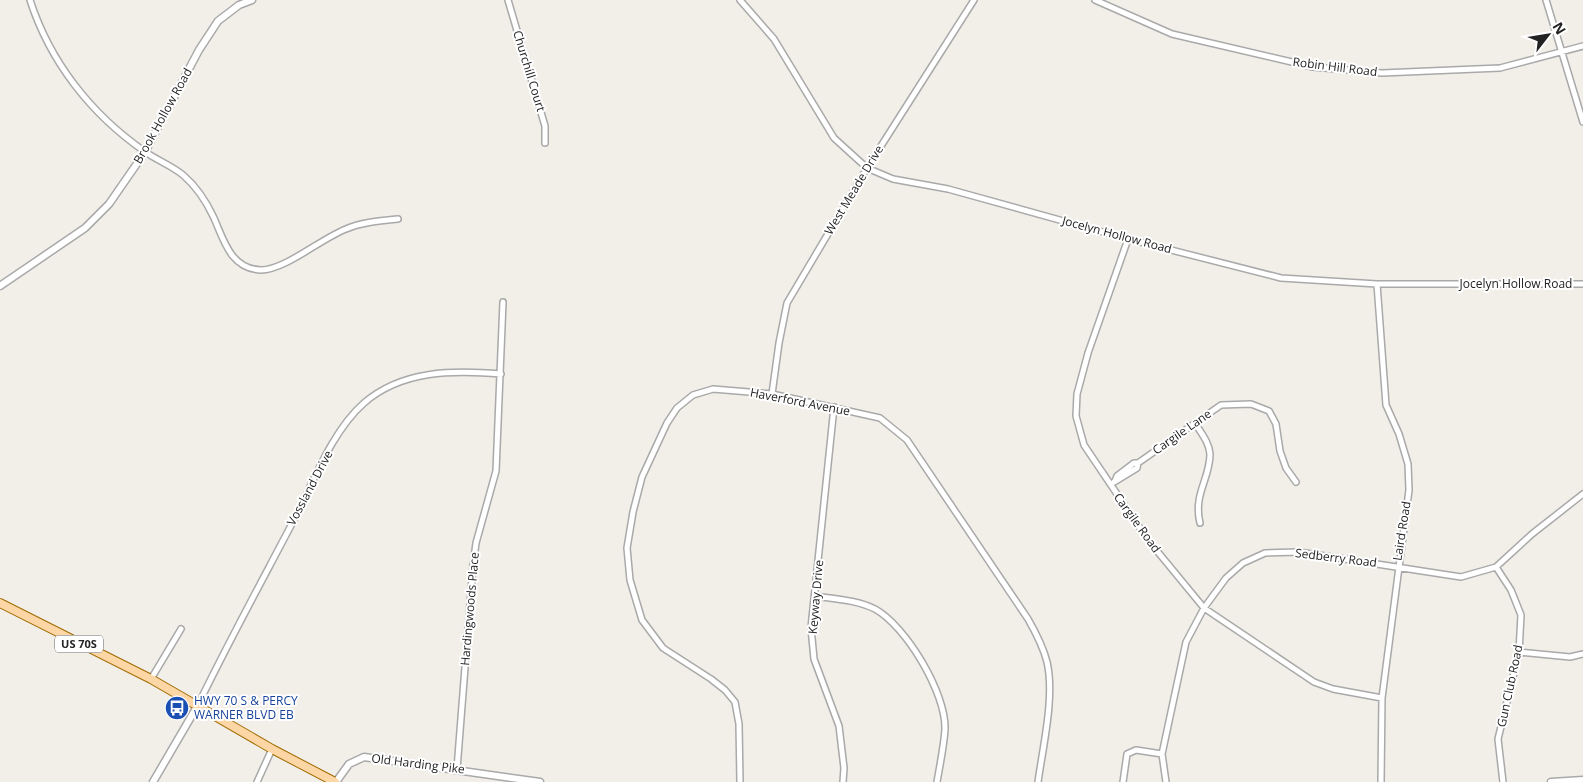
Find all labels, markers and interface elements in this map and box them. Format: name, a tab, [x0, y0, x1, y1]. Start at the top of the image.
north arrow	[1523, 10, 1573, 60]
text: N	[1548, 18, 1571, 38]
street label: Churchill Court	[509, 28, 550, 113]
street label: Robin Hill Road	[1292, 53, 1378, 80]
street label: Brook Hollow Road	[129, 65, 196, 167]
street label: West Meade Drive	[820, 142, 887, 238]
street label: Jocelyn Hollow Road	[1059, 211, 1174, 257]
street label: Jocelyn Hollow Road	[1459, 275, 1572, 292]
street label: Haverford Avenue	[749, 383, 852, 420]
street label: Cargile Lane	[1149, 405, 1215, 458]
street label: Vossland Drive	[283, 447, 337, 528]
street label: Cargile Road	[1110, 489, 1165, 556]
street label: Laird Road	[1388, 500, 1415, 562]
street label: Sedberry Road	[1294, 544, 1378, 571]
street label: Hardingwoods Place	[456, 551, 483, 666]
street label: Keyway Drive	[804, 559, 827, 635]
road number: US 70S	[55, 636, 103, 652]
street label: Gun Club Road	[1493, 643, 1527, 729]
place label: HWY 70 S & PERCY WARNER BLVD EB	[194, 692, 298, 723]
bus stop icon: HWY 70 S & PERCY WARNER BLVD EB	[164, 695, 190, 721]
street label: Old Harding Pike	[370, 749, 466, 778]

